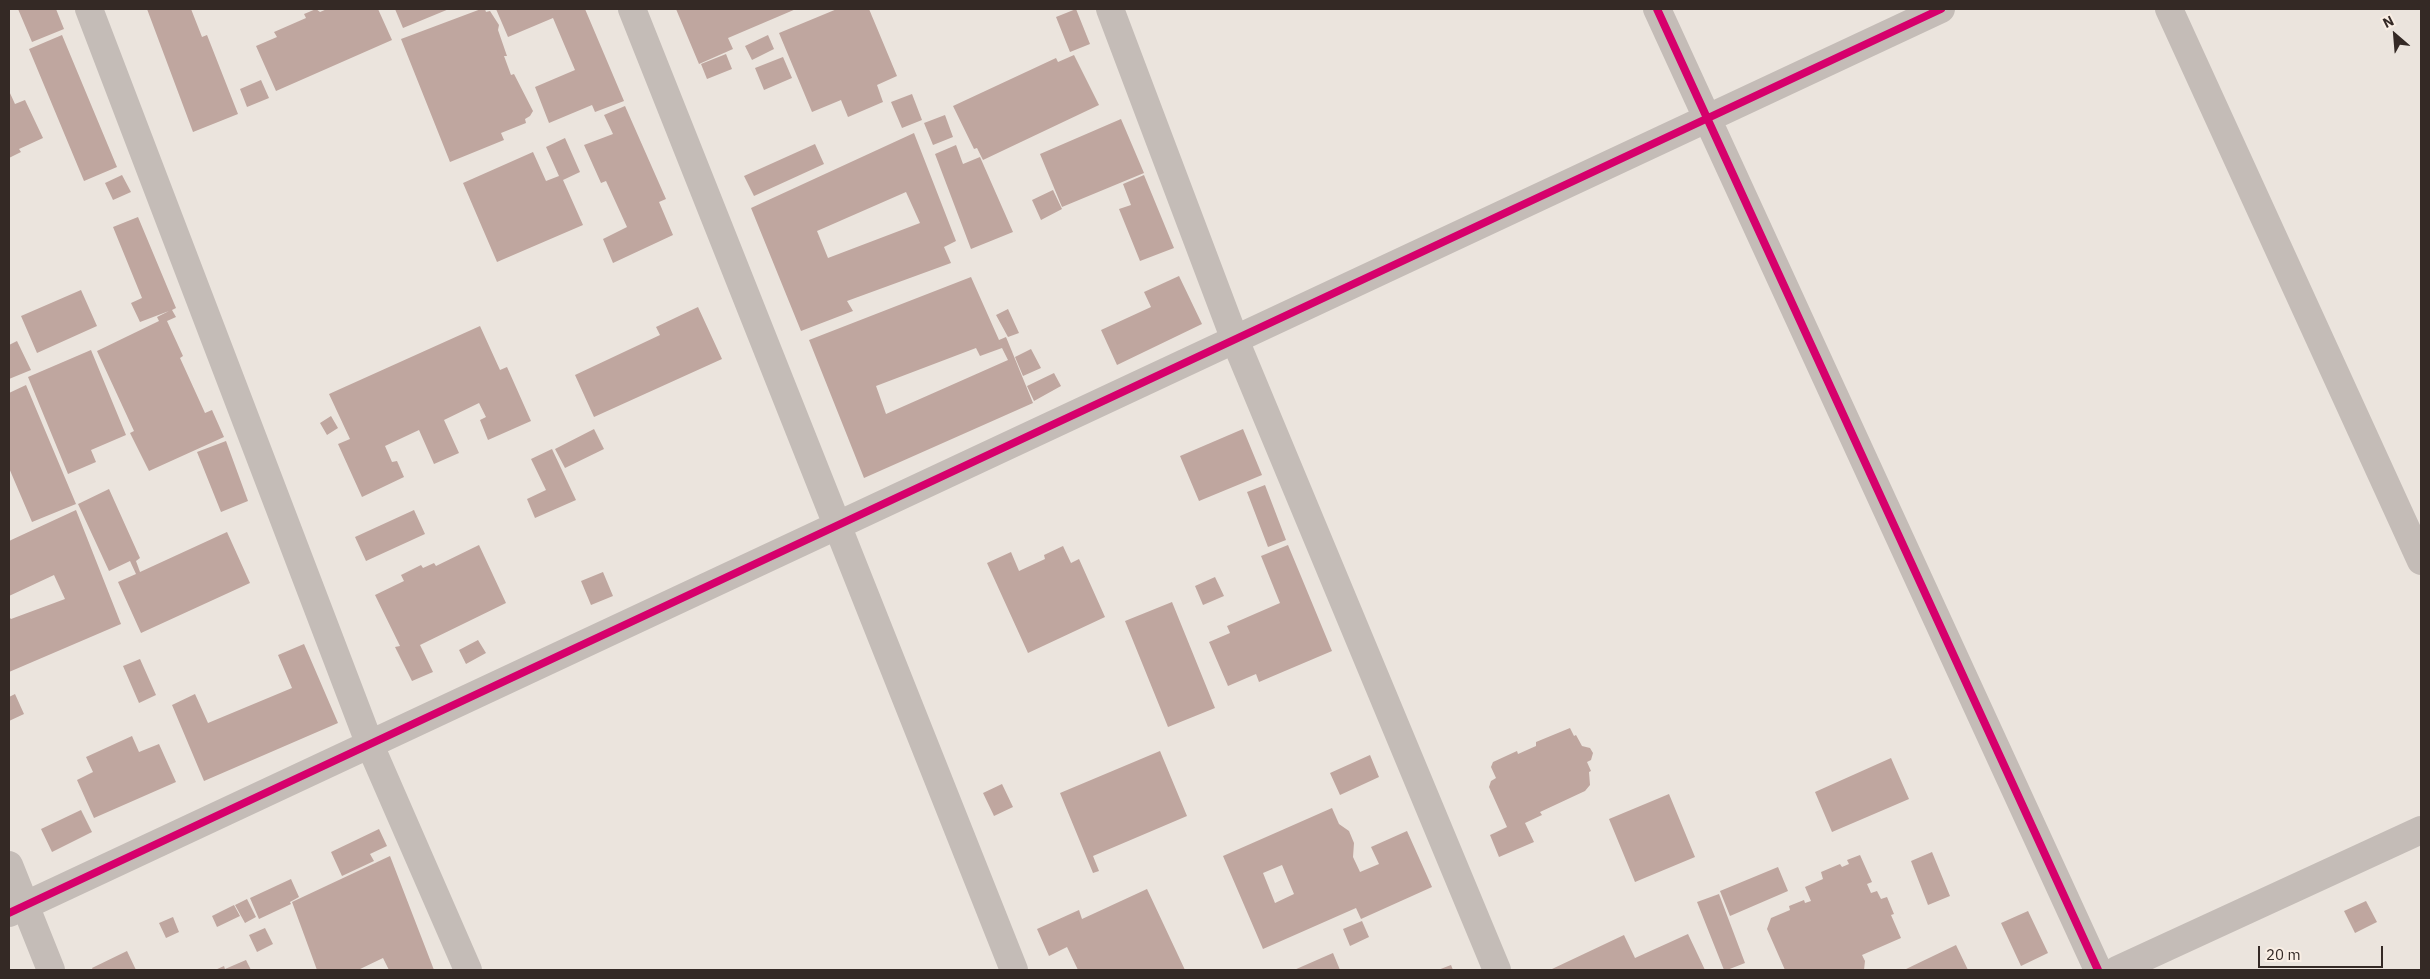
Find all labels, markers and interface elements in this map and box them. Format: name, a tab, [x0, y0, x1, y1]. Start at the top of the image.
north arrow	[2370, 10, 2420, 60]
text: N	[2380, 11, 2397, 32]
scale bar	[2260, 936, 2385, 968]
text: 20 m	[2266, 945, 2301, 964]

